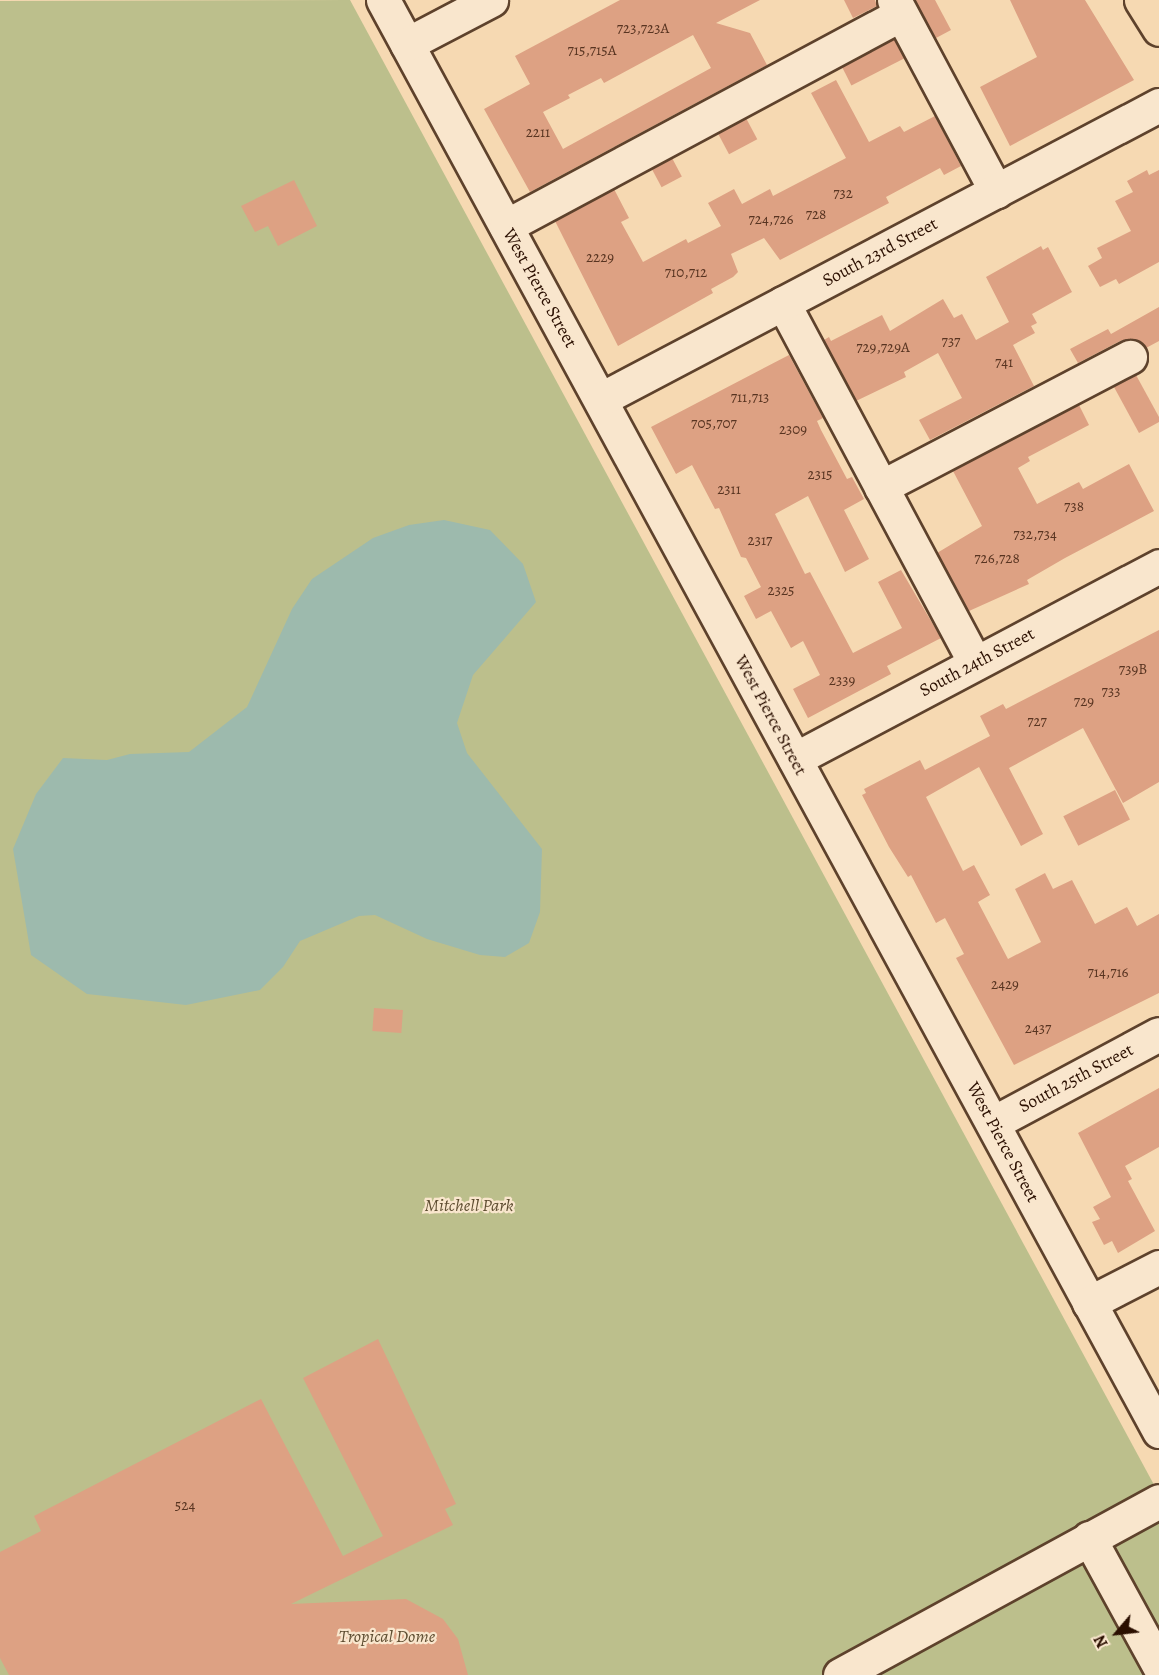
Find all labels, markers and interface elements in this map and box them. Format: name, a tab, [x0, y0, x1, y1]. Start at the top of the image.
house number: 723,723A	[617, 20, 669, 38]
house number: 715,715A	[568, 42, 616, 60]
house number: 2211	[526, 124, 550, 142]
house number: 732	[833, 185, 853, 203]
house number: 728	[806, 206, 826, 224]
house number: 724,726	[749, 211, 793, 229]
street label: South 23rd Street	[819, 213, 941, 291]
street label: West Pierce Street	[498, 225, 582, 351]
house number: 2229	[586, 249, 614, 267]
house number: 710,712	[665, 264, 707, 282]
house number: 737	[942, 333, 960, 351]
house number: 729,729A	[856, 339, 910, 357]
house number: 741	[995, 354, 1013, 372]
house number: 711,713	[731, 389, 769, 407]
house number: 705,707	[691, 415, 737, 433]
house number: 2309	[779, 421, 807, 439]
house number: 2315	[808, 466, 832, 484]
house number: 2311	[717, 481, 741, 499]
house number: 738	[1064, 498, 1084, 516]
house number: 732,734	[1013, 526, 1057, 544]
house number: 2317	[748, 532, 772, 550]
house number: 726,728	[974, 550, 1020, 568]
house number: 2325	[768, 582, 794, 600]
street label: South 24th Street	[916, 623, 1038, 701]
street label: West Pierce Street	[730, 651, 812, 779]
house number: 739B	[1119, 661, 1147, 679]
house number: 2339	[829, 672, 855, 690]
house number: 733	[1102, 683, 1120, 701]
house number: 729	[1074, 693, 1094, 711]
house number: 727	[1027, 713, 1047, 731]
house number: 714,716	[1088, 964, 1128, 982]
house number: 2429	[991, 976, 1019, 994]
house number: 2437	[1025, 1020, 1051, 1038]
street label: South 25th Street	[1015, 1039, 1137, 1117]
street label: West Pierce Street	[962, 1078, 1044, 1206]
park label: Mitchell Park	[425, 1194, 513, 1216]
house number: 524	[175, 1497, 195, 1515]
north arrow	[1087, 1603, 1147, 1663]
park label: Tropical Dome	[339, 1625, 435, 1647]
text: N	[1089, 1631, 1114, 1652]

